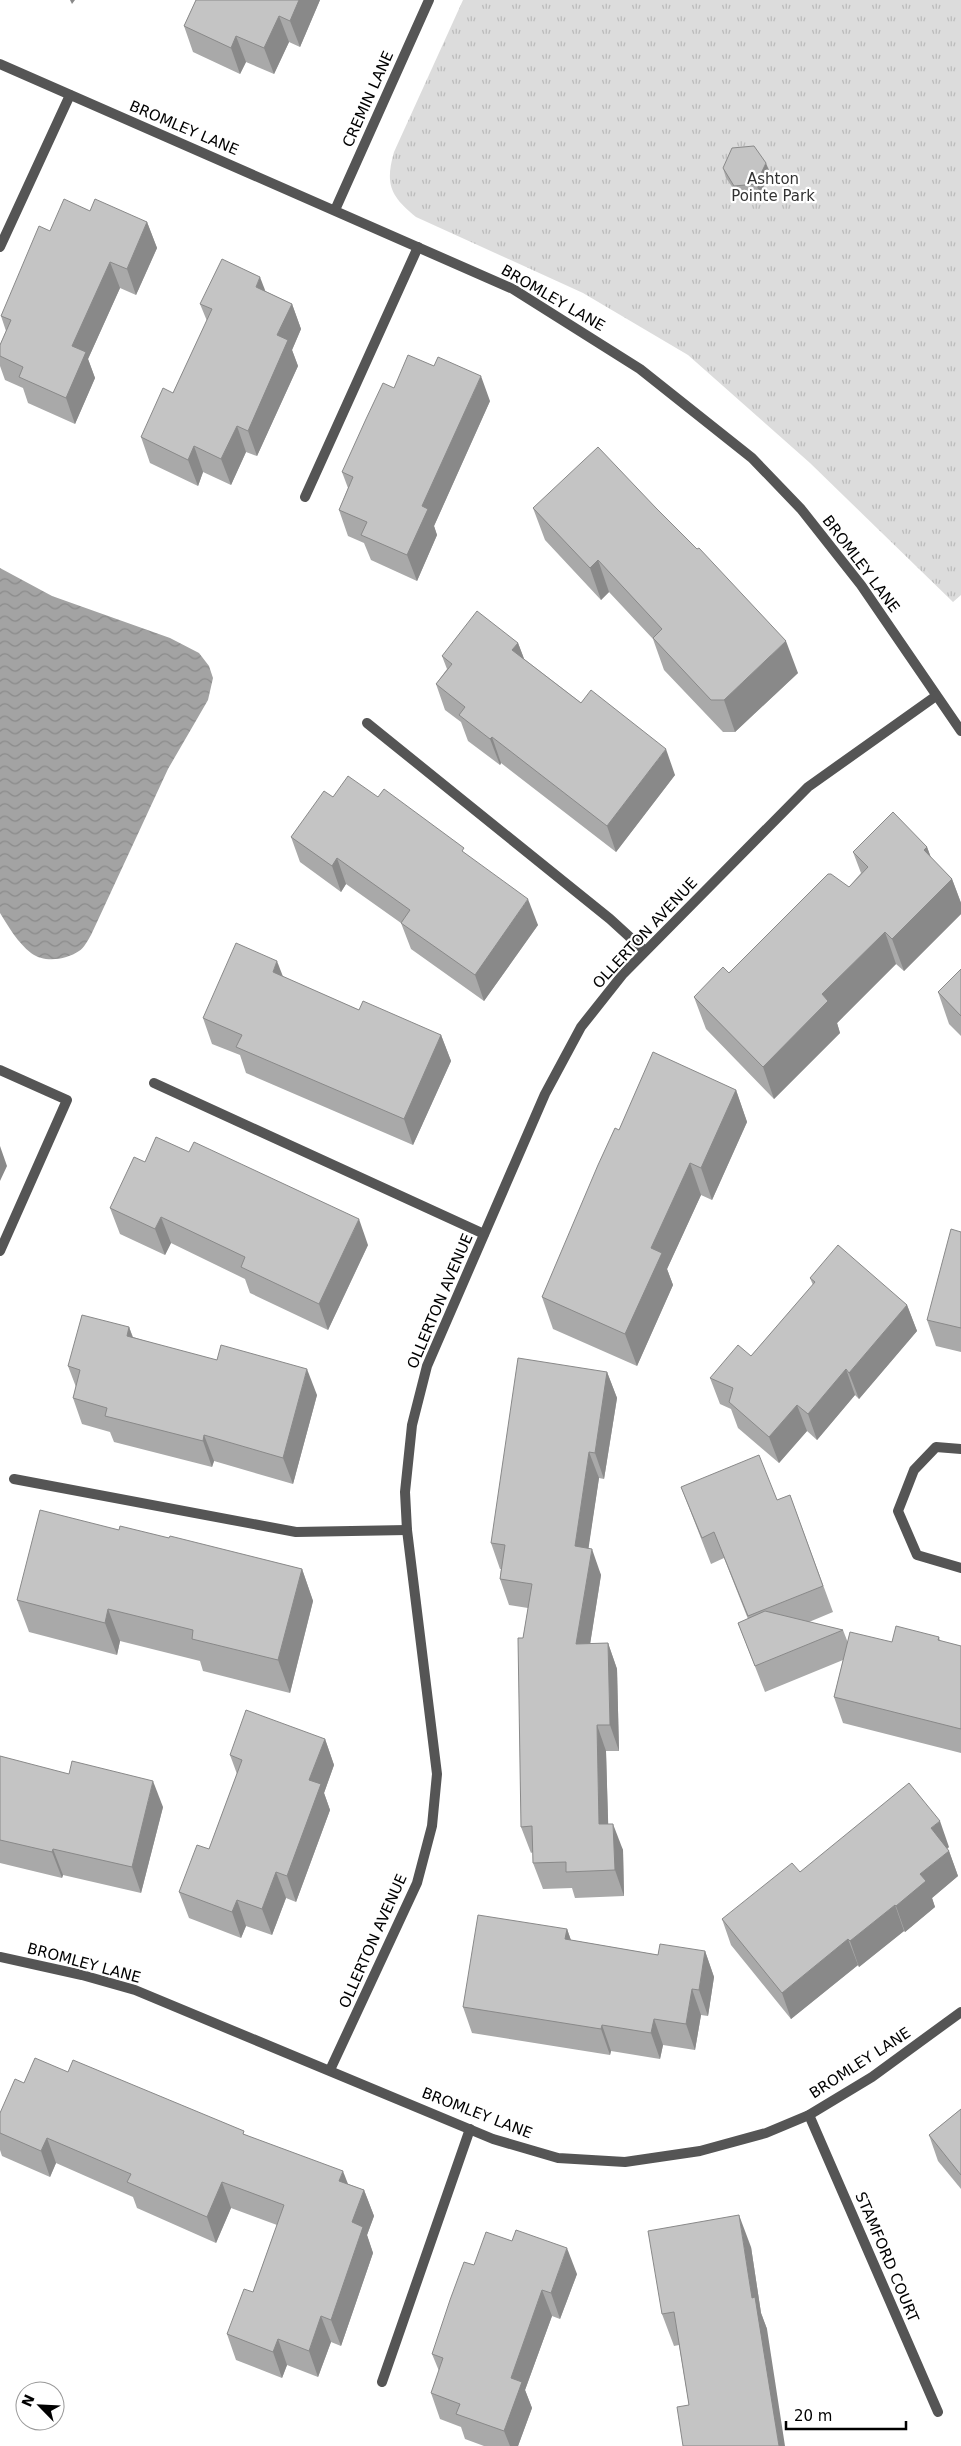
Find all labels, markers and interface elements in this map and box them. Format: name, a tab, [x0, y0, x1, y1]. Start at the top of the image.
street label: CREMIN LANE	[339, 48, 397, 150]
street label: BROMLEY LANE	[127, 97, 241, 159]
park label: Ashton Pointe Park	[731, 170, 815, 205]
street label: BROMLEY LANE	[498, 261, 608, 335]
street label: BROMLEY LANE	[819, 512, 903, 616]
street label: OLLERTON AVENUE	[589, 874, 701, 992]
street label: OLLERTON AVENUE	[403, 1231, 477, 1371]
street label: OLLERTON AVENUE	[335, 1871, 411, 2011]
street label: BROMLEY LANE	[25, 1939, 143, 1987]
street label: BROMLEY LANE	[806, 2024, 914, 2102]
street label: BROMLEY LANE	[419, 2084, 535, 2142]
street label: STAMFORD COURT	[851, 2189, 923, 2326]
north arrow	[15, 2381, 65, 2431]
text: N	[18, 2392, 38, 2409]
scale bar	[786, 2398, 906, 2430]
text: 20 m	[794, 2407, 832, 2425]

